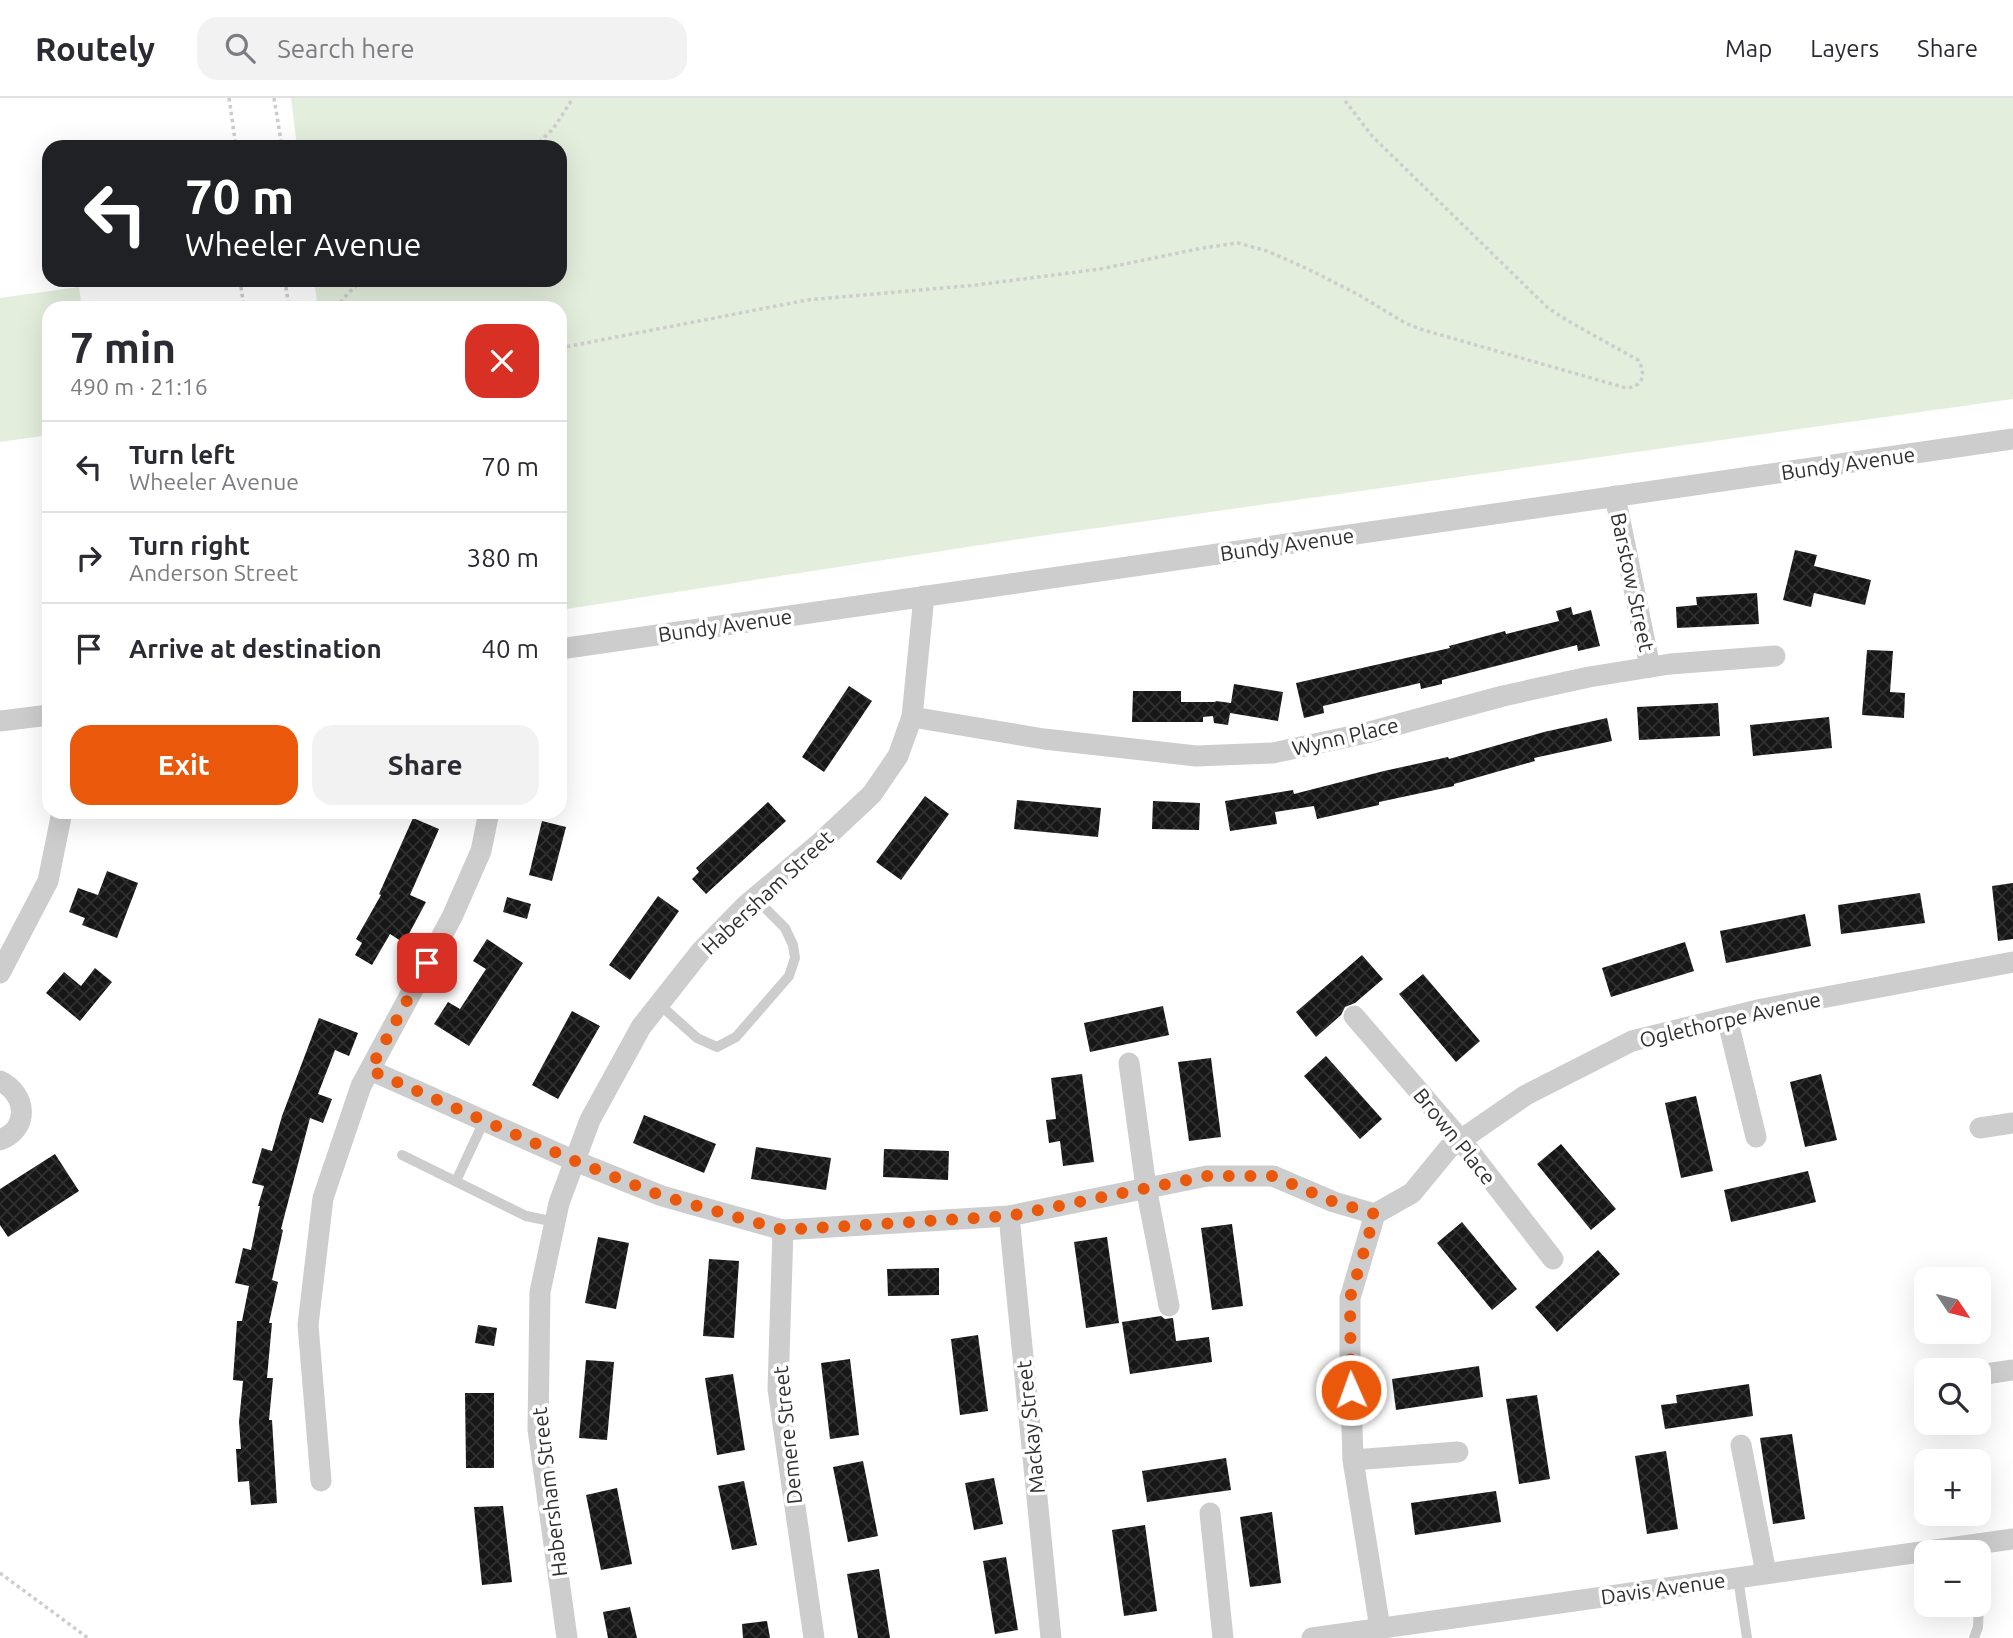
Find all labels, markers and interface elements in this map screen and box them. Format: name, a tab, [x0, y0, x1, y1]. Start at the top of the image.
search box	[197, 17, 687, 80]
icon: search	[221, 29, 259, 67]
text: Routely	[35, 30, 155, 67]
text: Search here	[277, 34, 415, 63]
text: Map	[1725, 35, 1772, 62]
text: Layers	[1810, 35, 1879, 62]
text: Share	[1917, 35, 1978, 62]
icon: left	[70, 168, 161, 259]
text: 70 m	[185, 168, 294, 223]
text: Wheeler Avenue	[185, 226, 421, 262]
text: 7 min	[70, 324, 176, 371]
button: close	[465, 324, 539, 398]
text: 490 m · 21:16	[70, 374, 208, 399]
text: Turn left	[129, 440, 235, 469]
street label: Bundy Avenue	[1779, 442, 1917, 484]
icon: left	[70, 448, 108, 486]
text: 70 m	[481, 452, 539, 481]
text: Wheeler Avenue	[129, 469, 299, 494]
street label: Barstow Street	[1607, 510, 1659, 654]
street label: Bundy Avenue	[1218, 523, 1356, 565]
text: Turn right	[129, 531, 250, 560]
icon: right	[70, 539, 108, 577]
text: 380 m	[467, 543, 539, 572]
text: Anderson Street	[129, 560, 298, 585]
street label: Bundy Avenue	[656, 604, 794, 646]
icon: arrive	[70, 630, 108, 668]
text: Arrive at destination	[129, 634, 382, 663]
text: 40 m	[481, 634, 539, 663]
street label: Wynn Place	[1289, 712, 1401, 760]
button: Exit	[70, 725, 298, 805]
button: Share	[312, 725, 539, 805]
street label: Habersham Street	[696, 825, 838, 959]
pin	[397, 933, 457, 993]
icon: arrive	[408, 944, 446, 982]
street label: Oglethorpe Avenue	[1637, 986, 1823, 1052]
street label: Brown Place	[1409, 1083, 1501, 1189]
north arrow	[1914, 1267, 1992, 1344]
map controls	[1914, 1267, 1991, 1617]
position arrow	[1314, 1353, 1388, 1427]
button: search	[1914, 1358, 1991, 1435]
street label: Mackay Street	[1011, 1359, 1049, 1495]
street label: Demere Street	[768, 1365, 806, 1505]
street label: Habersham Street	[527, 1406, 571, 1578]
button: +	[1914, 1449, 1991, 1526]
button: −	[1914, 1540, 1991, 1617]
street label: Davis Avenue	[1599, 1567, 1727, 1609]

